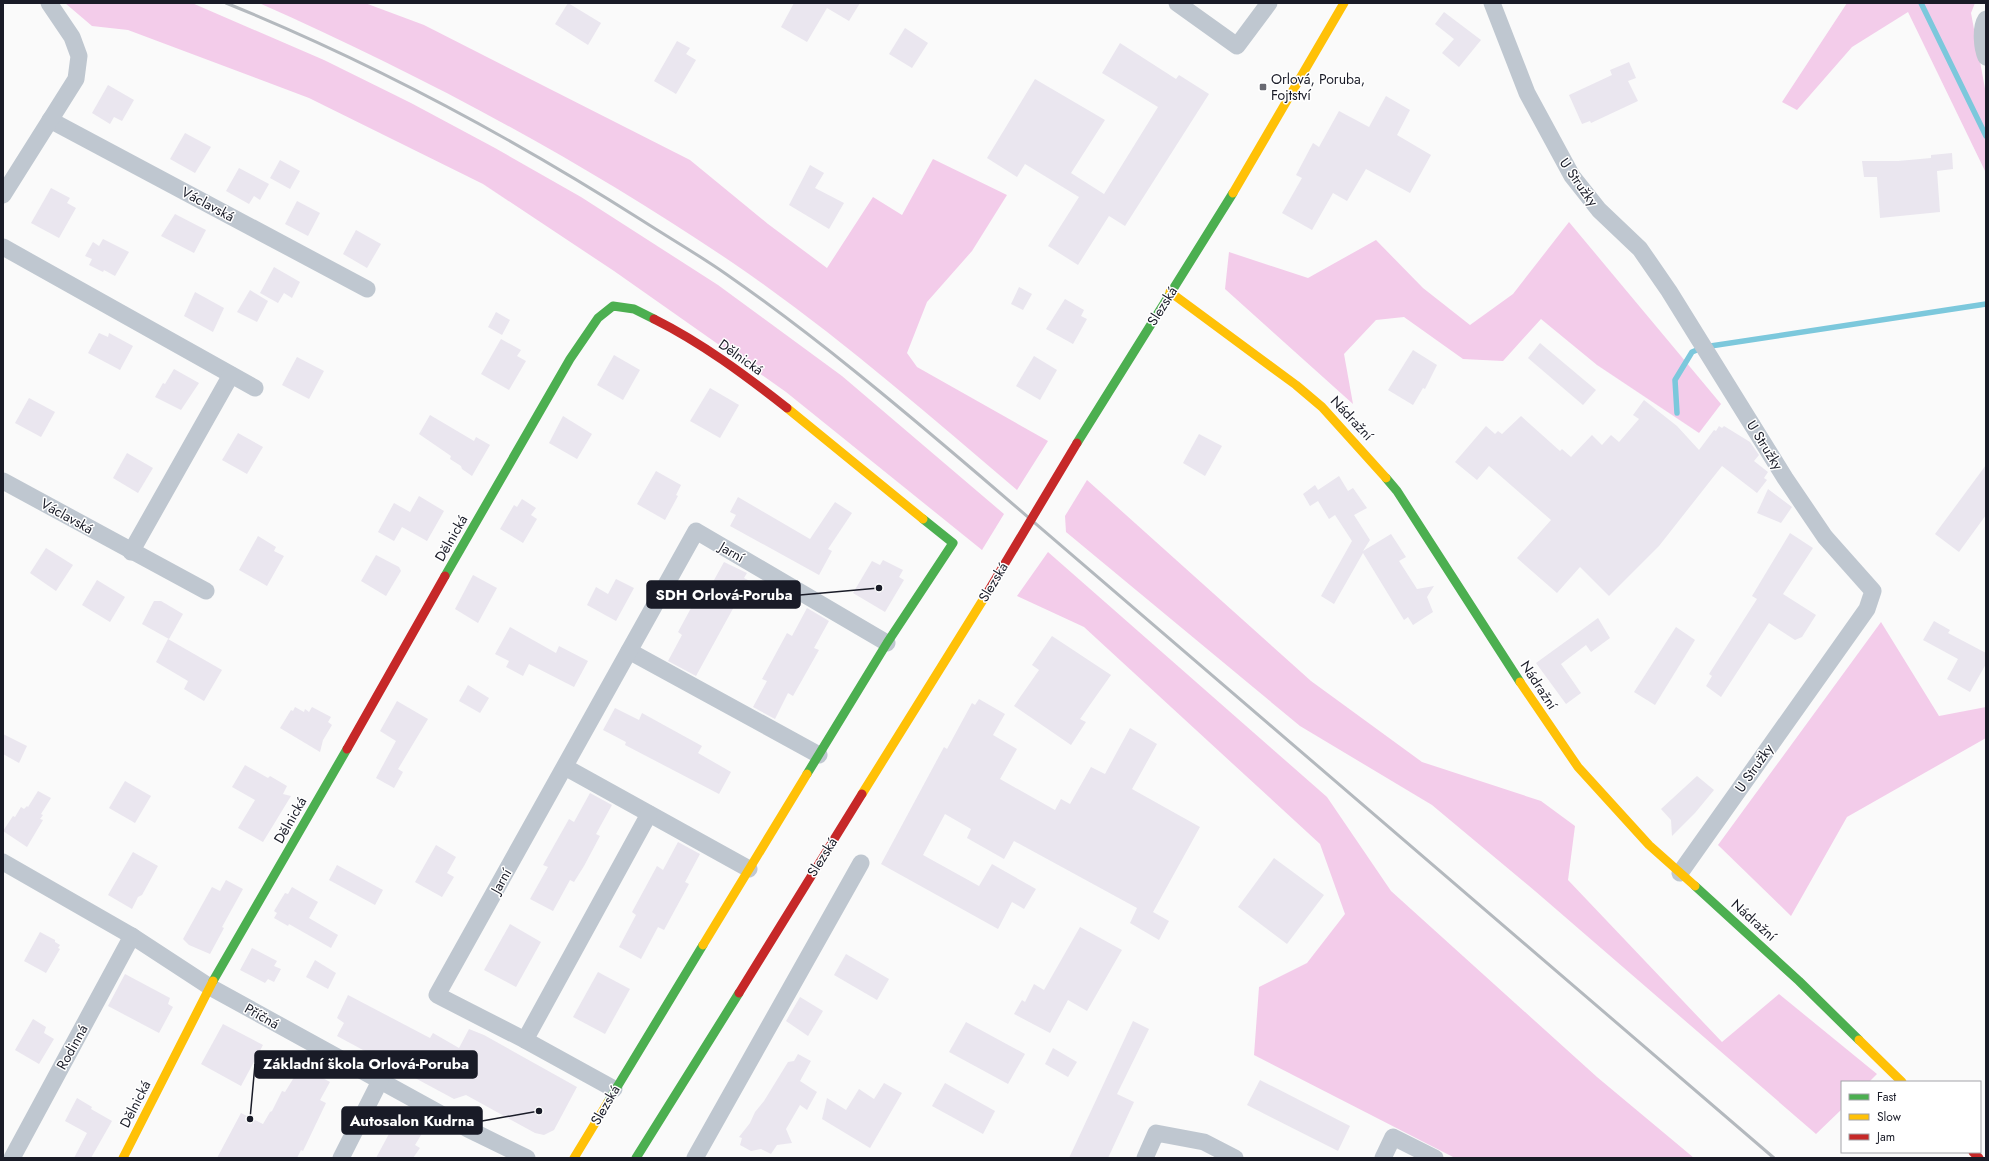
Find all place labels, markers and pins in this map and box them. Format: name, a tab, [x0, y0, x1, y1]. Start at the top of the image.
place label: Orlová, Poruba, Fojtství	[1271, 69, 1365, 105]
marker: Orlová, Poruba, Fojtství	[1258, 82, 1268, 92]
callout: SDH Orlová-Poruba	[647, 581, 800, 608]
callout: Základní škola Orlová-Poruba	[255, 1051, 477, 1078]
callout: Autosalon Kudrna	[342, 1107, 482, 1134]

